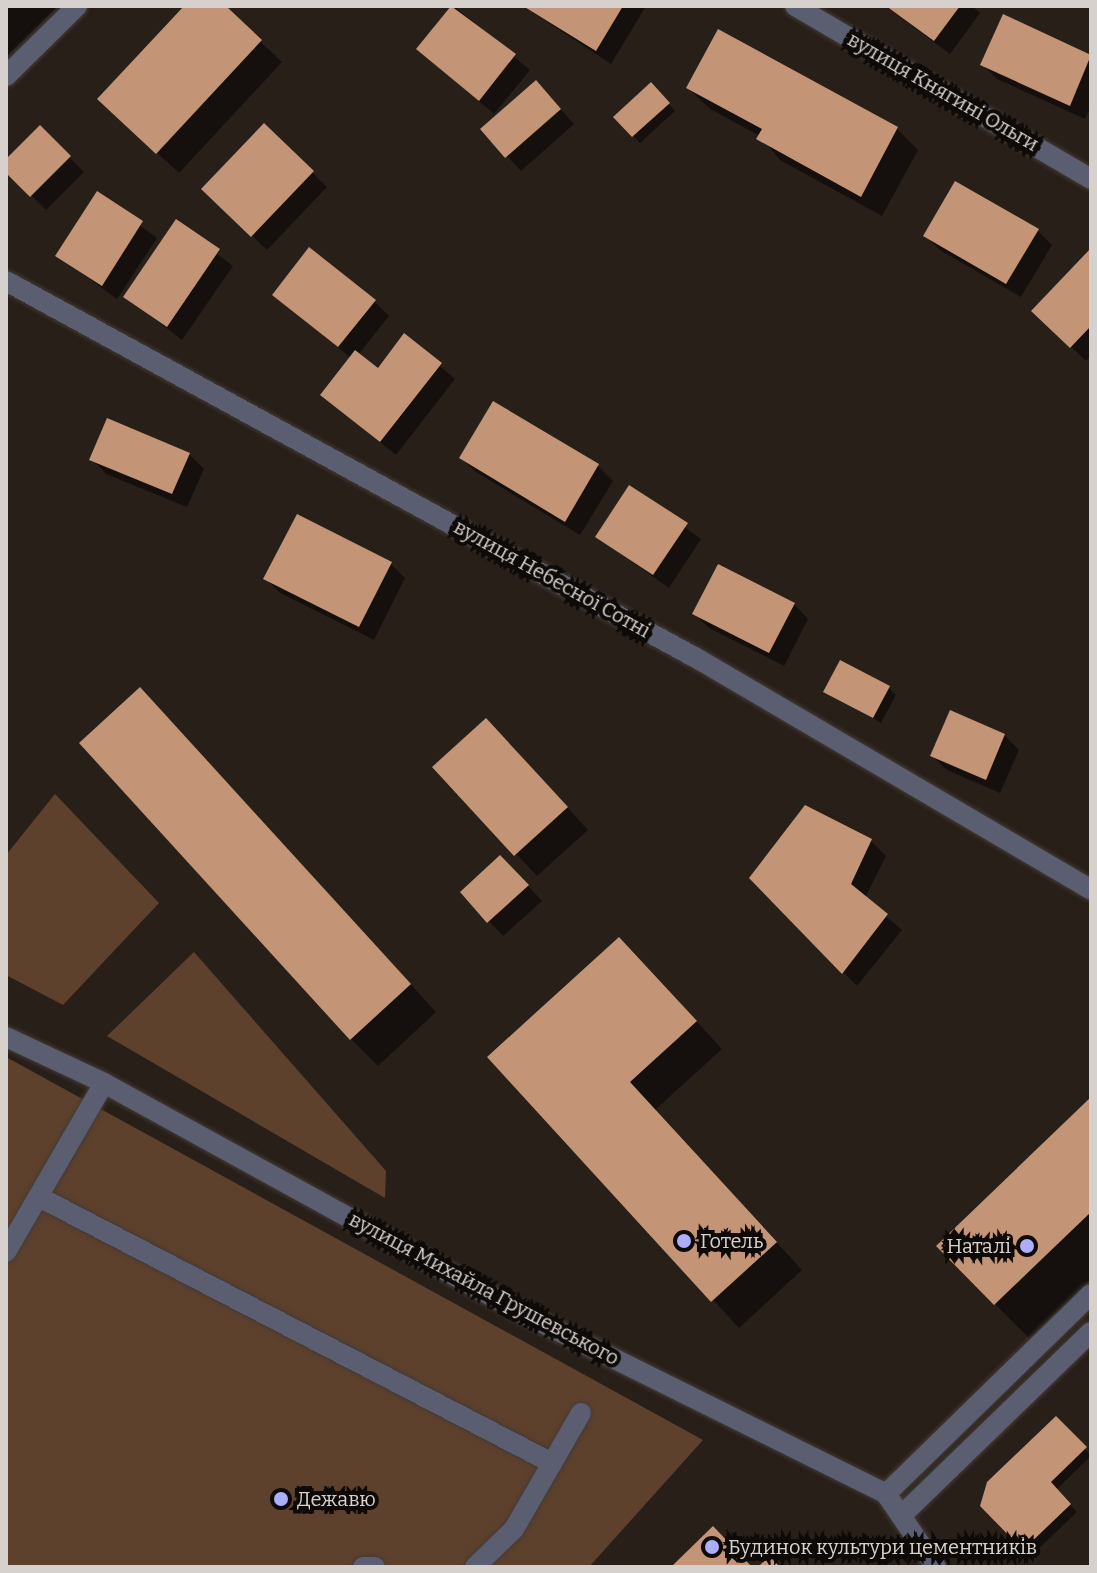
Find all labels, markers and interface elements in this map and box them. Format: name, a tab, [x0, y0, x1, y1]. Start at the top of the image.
street label: вулиця Княгині Ольги	[843, 27, 1043, 157]
street label: вулиця Небесної Сотні	[450, 515, 654, 643]
street label: вулиця Михайла Грушевського	[345, 1207, 623, 1371]
place label: Готель	[700, 1229, 763, 1253]
marker: Готель	[675, 1232, 693, 1250]
place label: Наталі	[946, 1234, 1011, 1258]
marker: Наталі	[1018, 1237, 1036, 1255]
place label: Дежавю	[297, 1487, 376, 1511]
marker: Дежавю	[272, 1490, 290, 1508]
place label: Будинок культури цементників	[728, 1535, 1037, 1559]
marker: Будинок культури цементників	[703, 1538, 721, 1556]

